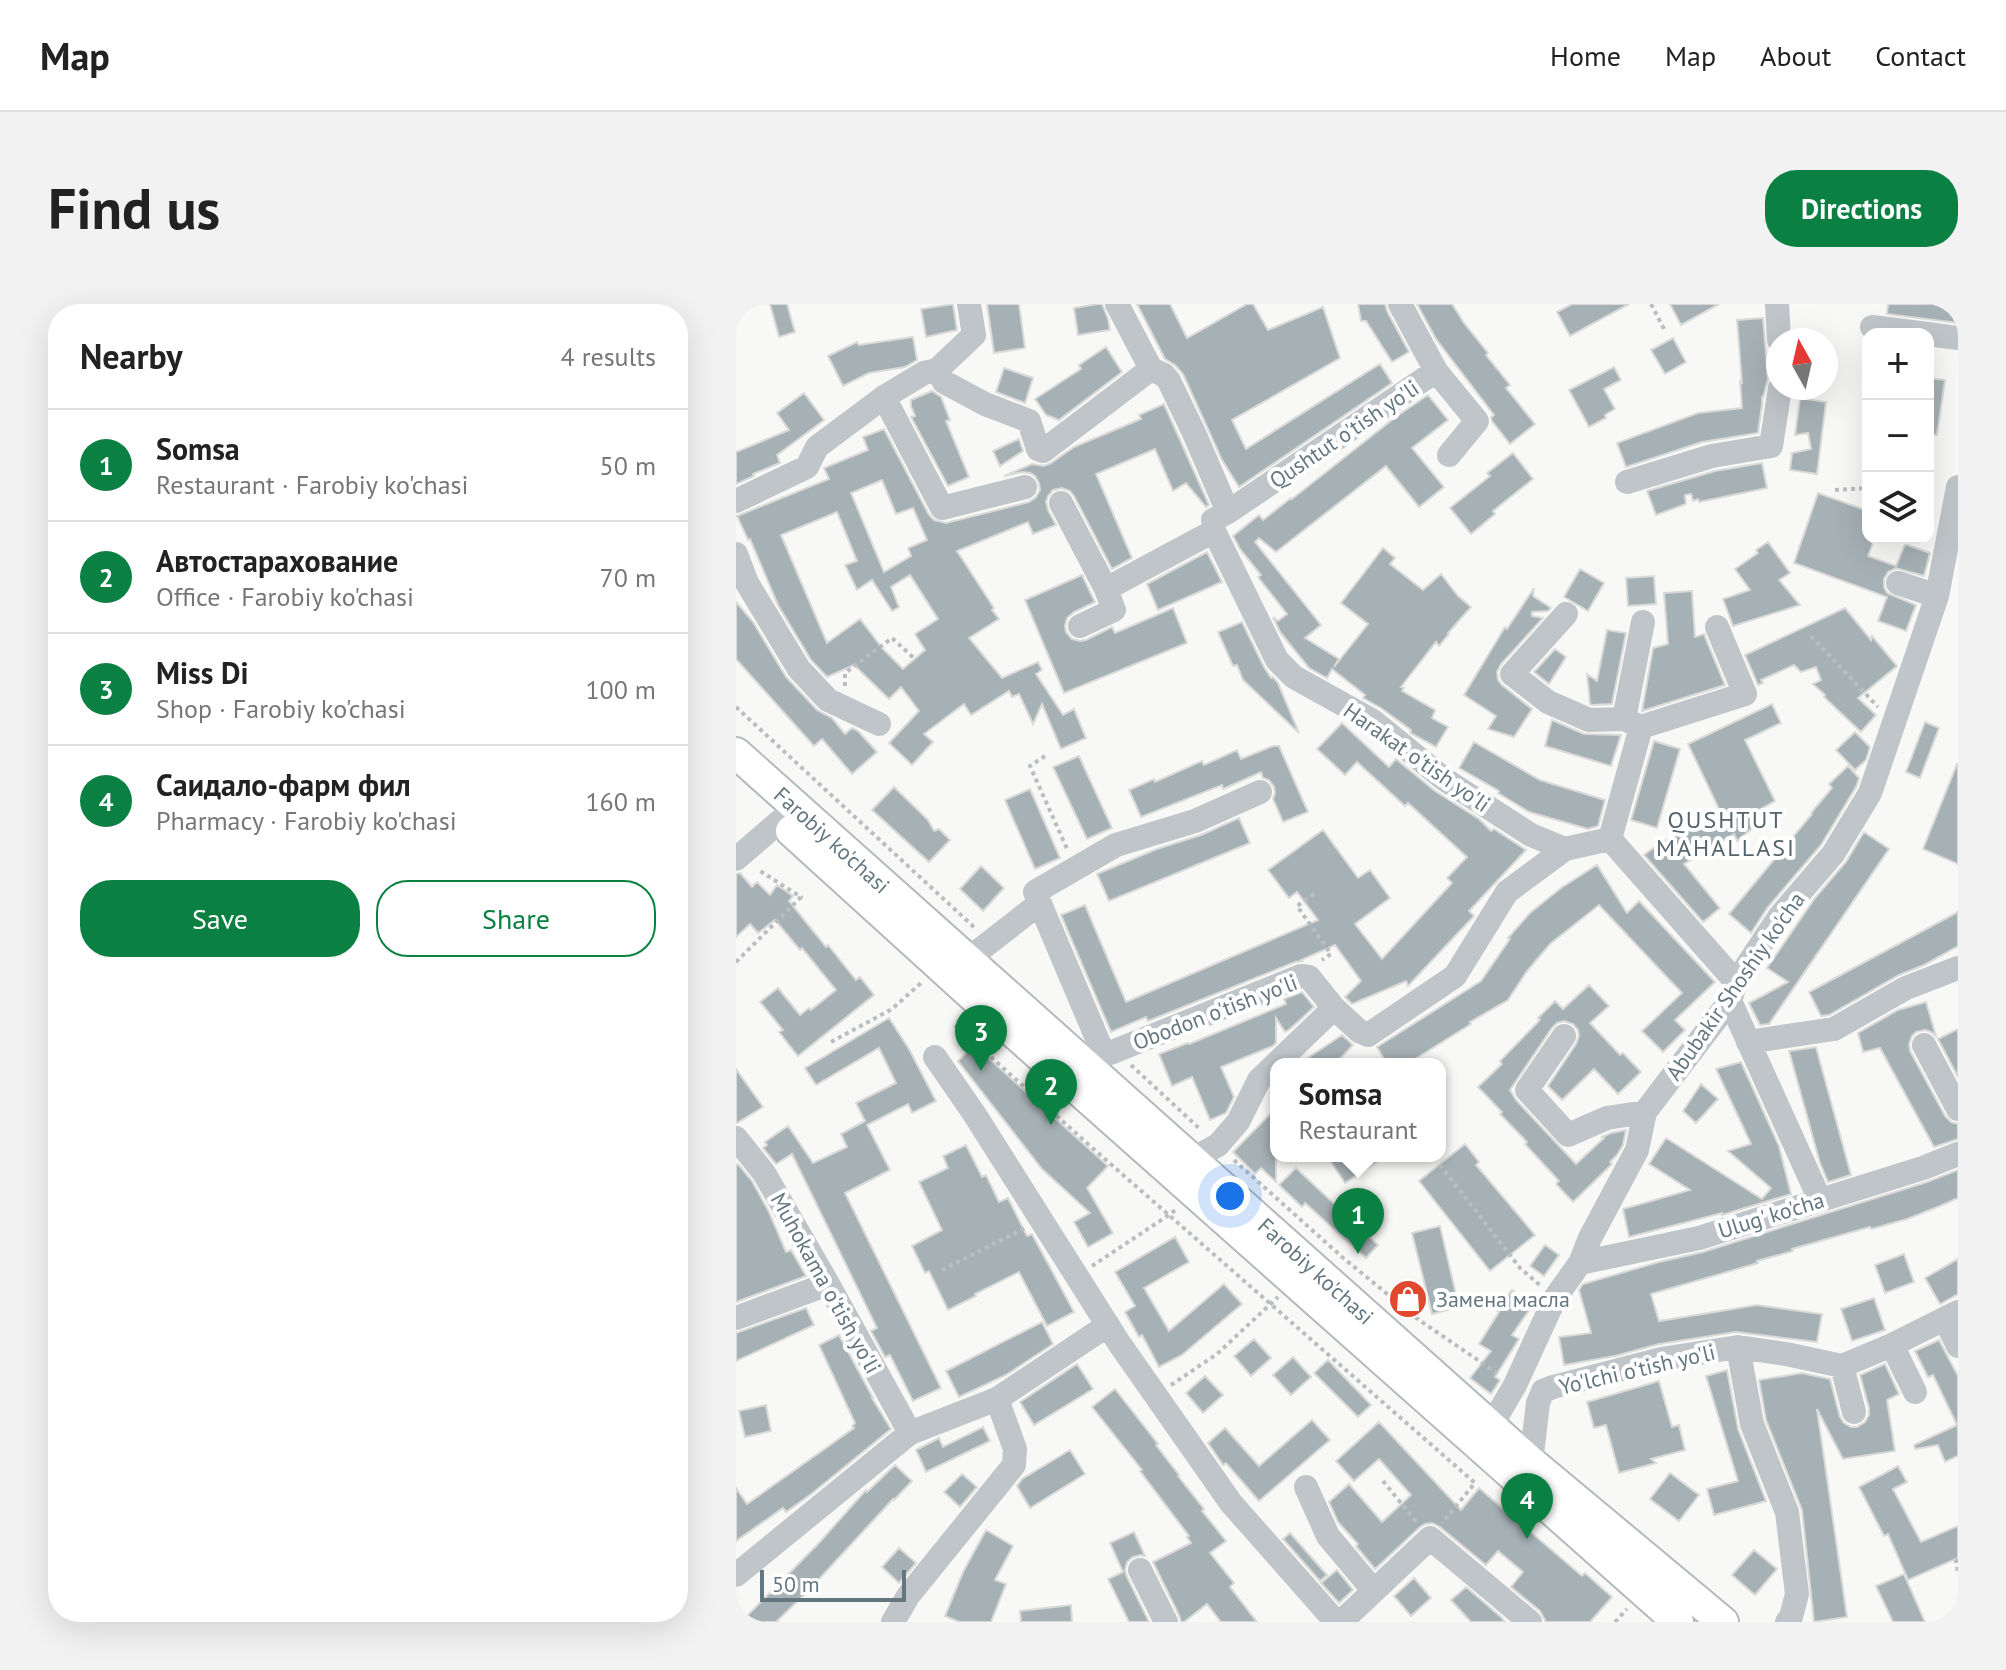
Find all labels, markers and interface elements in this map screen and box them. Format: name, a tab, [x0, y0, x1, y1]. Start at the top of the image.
text: Map	[40, 31, 110, 80]
text: Home	[1550, 37, 1621, 74]
text: Map	[1665, 37, 1716, 74]
text: About	[1760, 37, 1831, 74]
text: Contact	[1875, 37, 1966, 74]
button: Directions	[1765, 170, 1958, 247]
text: Find us	[48, 172, 220, 244]
north arrow	[1766, 328, 1838, 400]
map controls	[1862, 328, 1934, 544]
button: +	[1862, 328, 1934, 400]
text: Nearby	[80, 334, 182, 378]
text: 4 results	[561, 340, 656, 373]
street label: Qushtut o'tish yo'li	[1264, 374, 1424, 494]
button: −	[1862, 400, 1934, 472]
text: Somsa	[156, 429, 240, 468]
text: 1	[99, 449, 113, 482]
text: 50 m	[600, 449, 656, 482]
text: Restaurant · Farobiy ko'chasi	[156, 468, 468, 501]
button: layers	[1862, 472, 1934, 544]
text: Автостарахование	[156, 541, 398, 580]
text: 2	[99, 561, 113, 594]
text: 70 m	[600, 561, 656, 594]
text: Office · Farobiy ko'chasi	[156, 580, 414, 613]
text: Miss Di	[156, 653, 248, 692]
text: 3	[99, 673, 113, 706]
text: 100 m	[585, 673, 656, 706]
text: Shop · Farobiy ko'chasi	[156, 692, 406, 725]
street label: Harakat o'tish yo'li	[1338, 696, 1496, 818]
text: Саидало-фарм фил	[156, 765, 411, 804]
street label: Farobiy ko'chasi	[768, 781, 896, 899]
text: 4	[99, 785, 113, 818]
text: 160 m	[585, 785, 656, 818]
text: Pharmacy · Farobiy ko'chasi	[156, 804, 457, 837]
district label: QUSHTUT MAHALLASI	[1656, 804, 1796, 863]
button: Save	[80, 880, 360, 957]
button: Share	[376, 880, 656, 957]
street label: Abubakir Shoshiy ko'cha	[1659, 886, 1811, 1086]
street label: Obodon o'tish yo'li	[1129, 968, 1301, 1056]
pin: 3	[955, 1005, 1007, 1071]
popup	[1270, 1058, 1446, 1162]
pin: 2	[1025, 1059, 1077, 1125]
text: Somsa	[1299, 1074, 1382, 1113]
text: Restaurant	[1299, 1113, 1417, 1146]
your location	[1210, 1176, 1250, 1216]
street label: Ulug' ko'cha	[1714, 1186, 1828, 1244]
street label: Muhokama o'tish yo'li	[765, 1188, 887, 1378]
pin: 1	[1332, 1188, 1384, 1254]
street label: Farobiy ko'chasi	[1252, 1212, 1380, 1330]
shop icon: Замена масла	[1387, 1278, 1429, 1320]
place label: Замена масла	[1436, 1285, 1570, 1313]
street label: Yo'lchi o'tish yo'li	[1556, 1337, 1718, 1401]
pin: 4	[1501, 1473, 1553, 1539]
scale bar	[760, 1566, 906, 1602]
text: 50 m	[772, 1570, 820, 1598]

